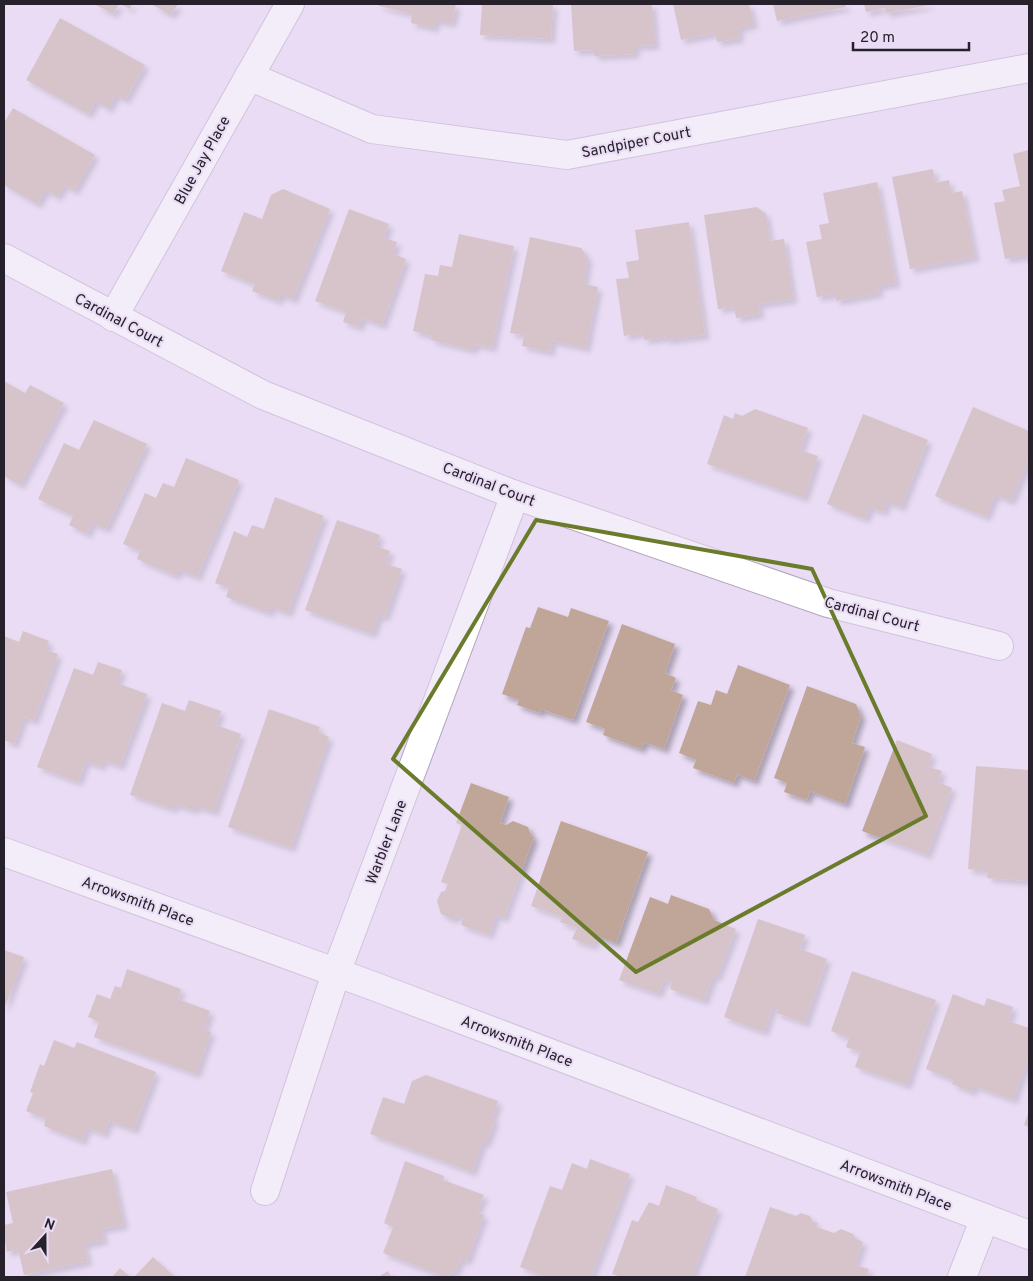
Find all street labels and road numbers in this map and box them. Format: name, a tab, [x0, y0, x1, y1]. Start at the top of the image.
street label: Blue Jay Place	[171, 113, 235, 208]
street label: Sandpiper Court	[580, 124, 693, 163]
street label: Cardinal Court	[71, 290, 166, 353]
street label: Cardinal Court	[439, 459, 538, 512]
street label: Cardinal Court	[822, 594, 921, 637]
street label: Warbler Lane	[363, 797, 412, 888]
street label: Arrowsmith Place	[79, 873, 196, 932]
street label: Arrowsmith Place	[458, 1012, 575, 1072]
street label: Arrowsmith Place	[837, 1156, 954, 1216]

